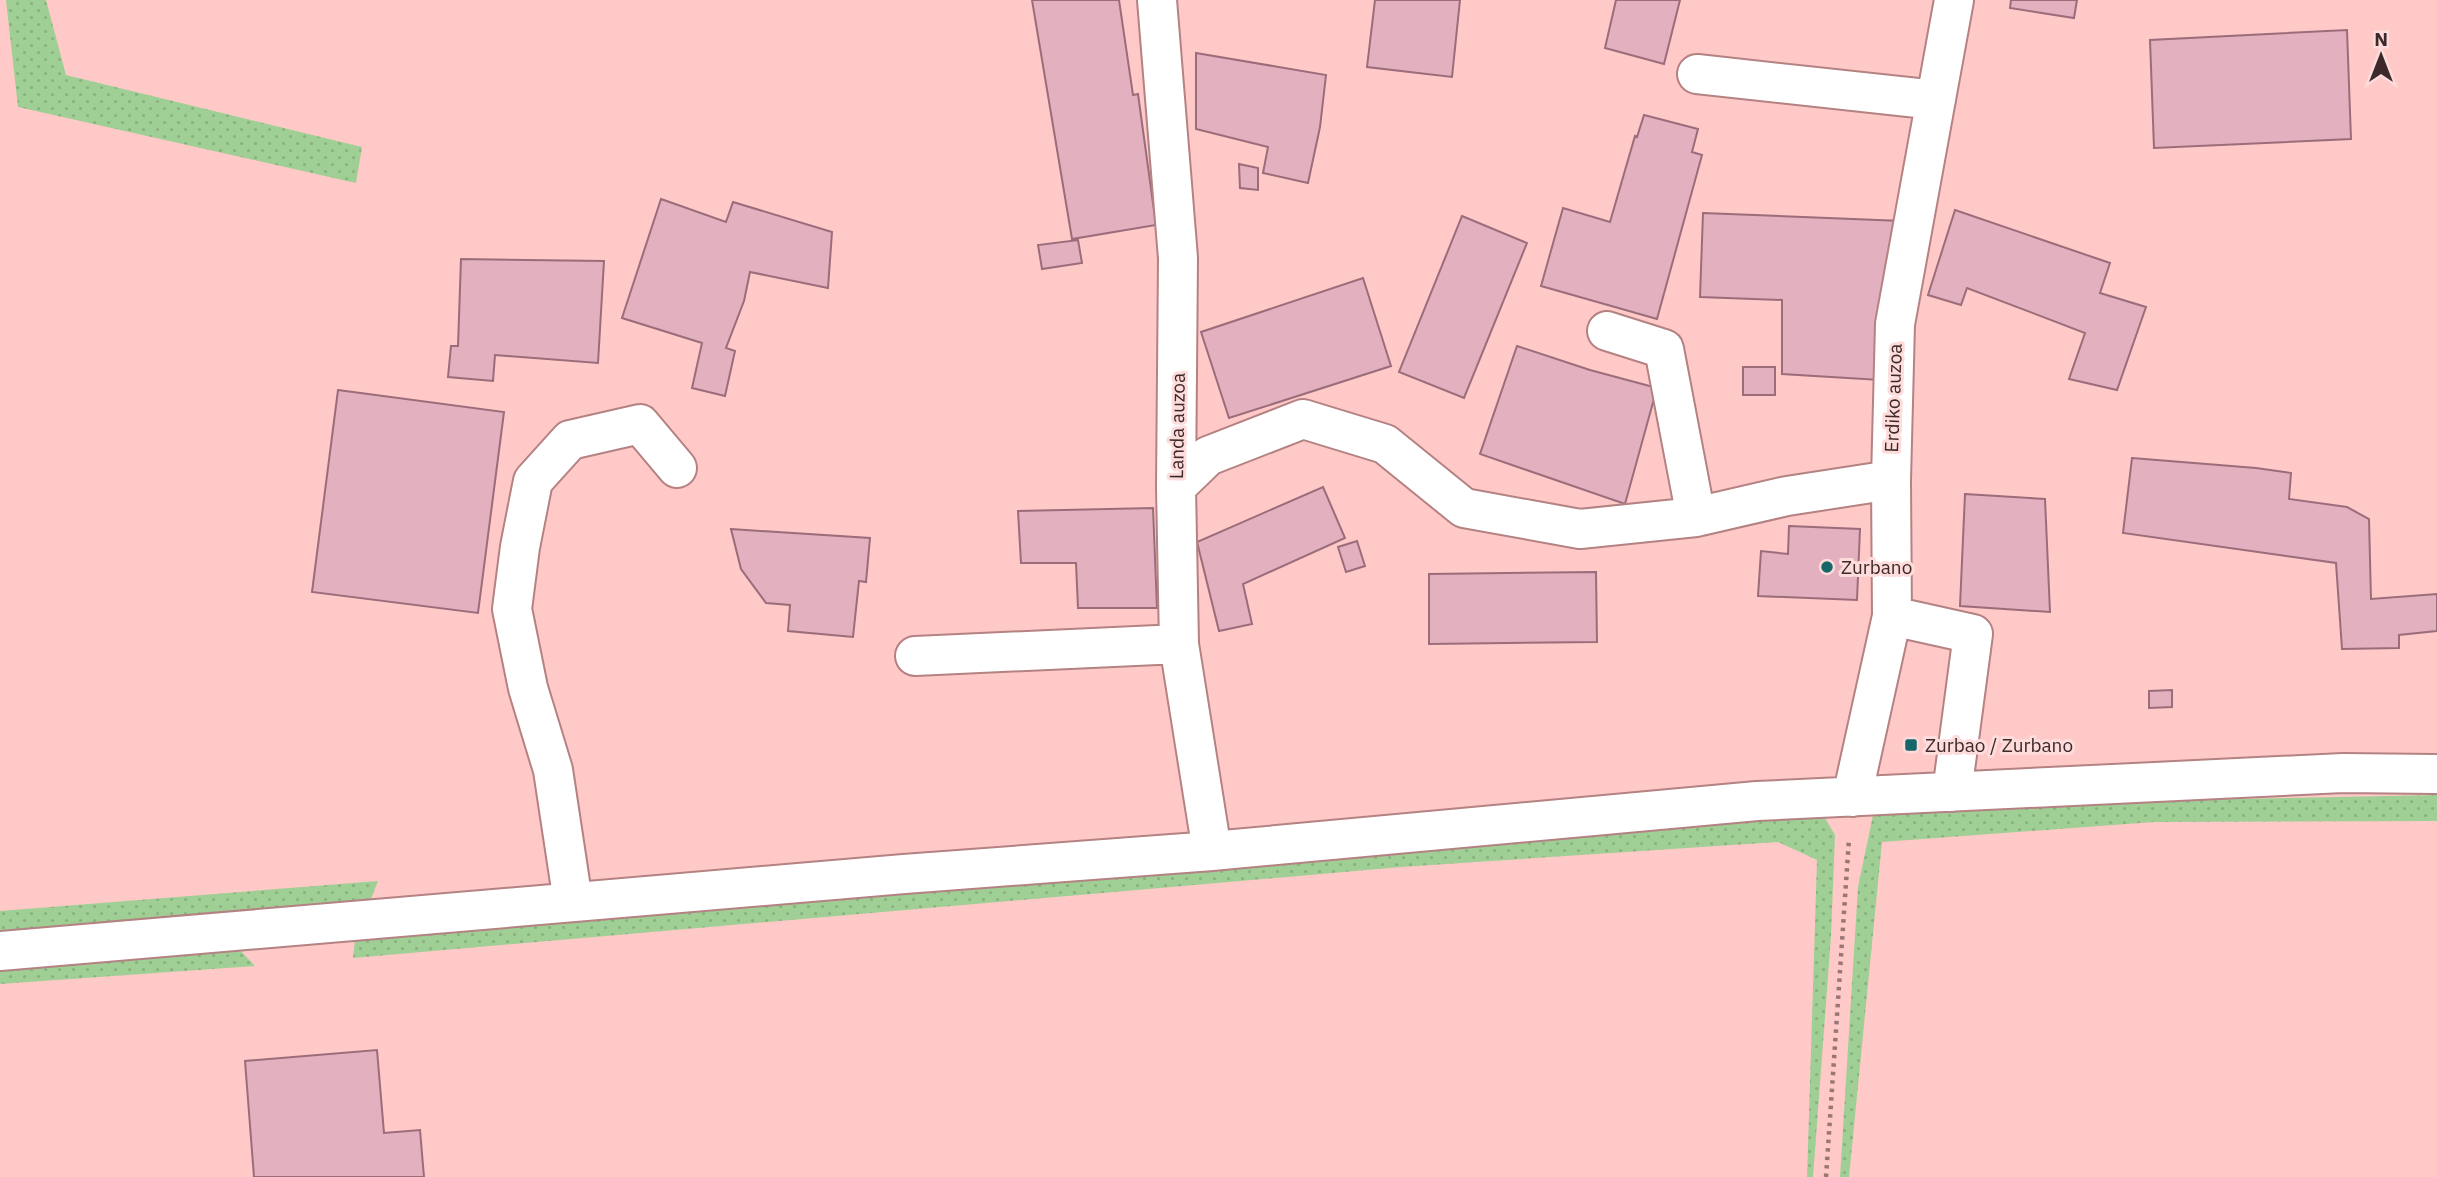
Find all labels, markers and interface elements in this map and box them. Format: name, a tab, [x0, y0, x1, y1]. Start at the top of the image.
north arrow	[2346, 21, 2416, 91]
text: N	[2374, 27, 2388, 51]
street label: Erdiko auzoa	[1879, 343, 1907, 453]
street label: Landa auzoa	[1164, 373, 1190, 479]
place label: Zurbano	[1841, 555, 1912, 579]
marker: Zurbano	[1819, 559, 1835, 575]
place label: Zurbao / Zurbano	[1925, 733, 2073, 757]
marker: Zurbao / Zurbano	[1903, 737, 1919, 753]

